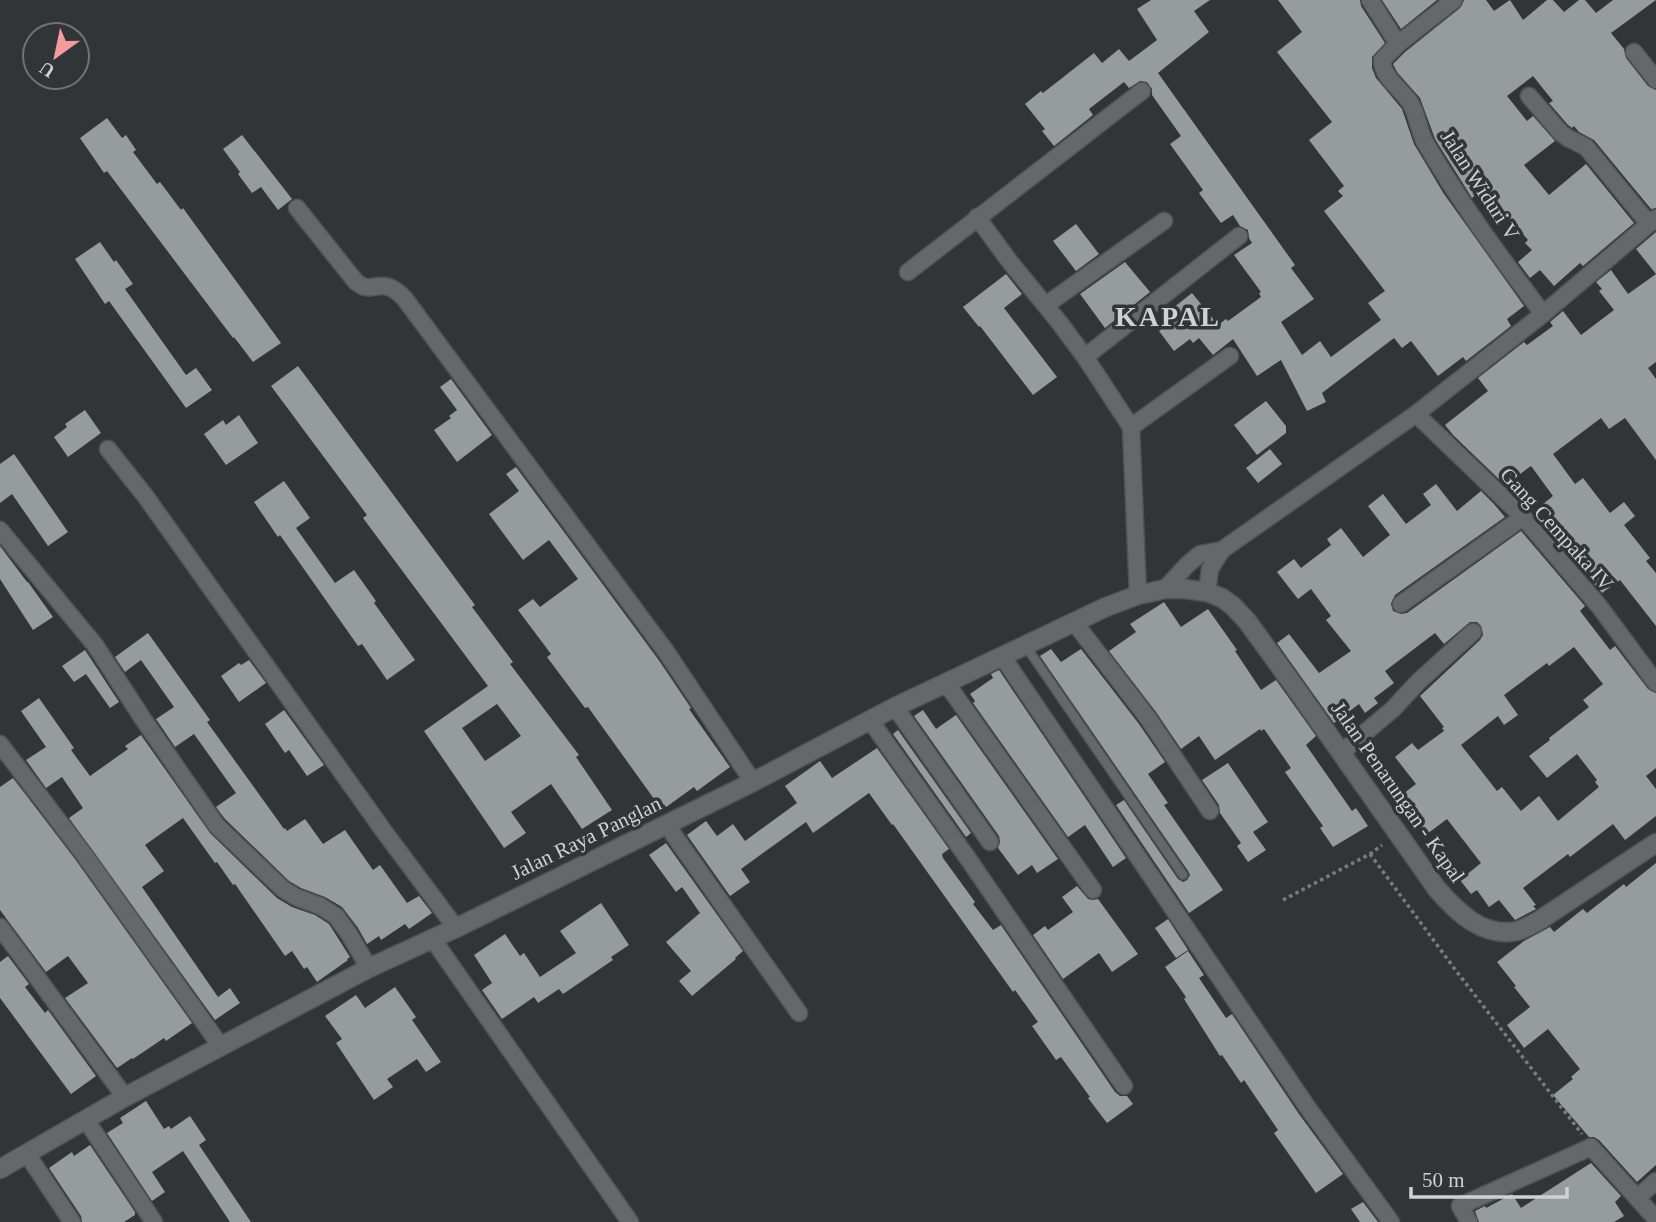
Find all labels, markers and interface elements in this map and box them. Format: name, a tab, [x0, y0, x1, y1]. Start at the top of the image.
north arrow	[21, 21, 91, 91]
text: U	[35, 57, 58, 82]
street label: Jalan Widuri V	[1435, 125, 1525, 245]
district label: KAPAL	[1115, 301, 1221, 332]
street label: Gang Cempaka IV	[1495, 462, 1619, 596]
street label: Jalan Penarungan - Kapal	[1326, 697, 1470, 887]
street label: Jalan Raya Panglan	[507, 791, 666, 885]
scale bar	[1411, 1156, 1567, 1200]
text: 50 m	[1422, 1168, 1465, 1192]

